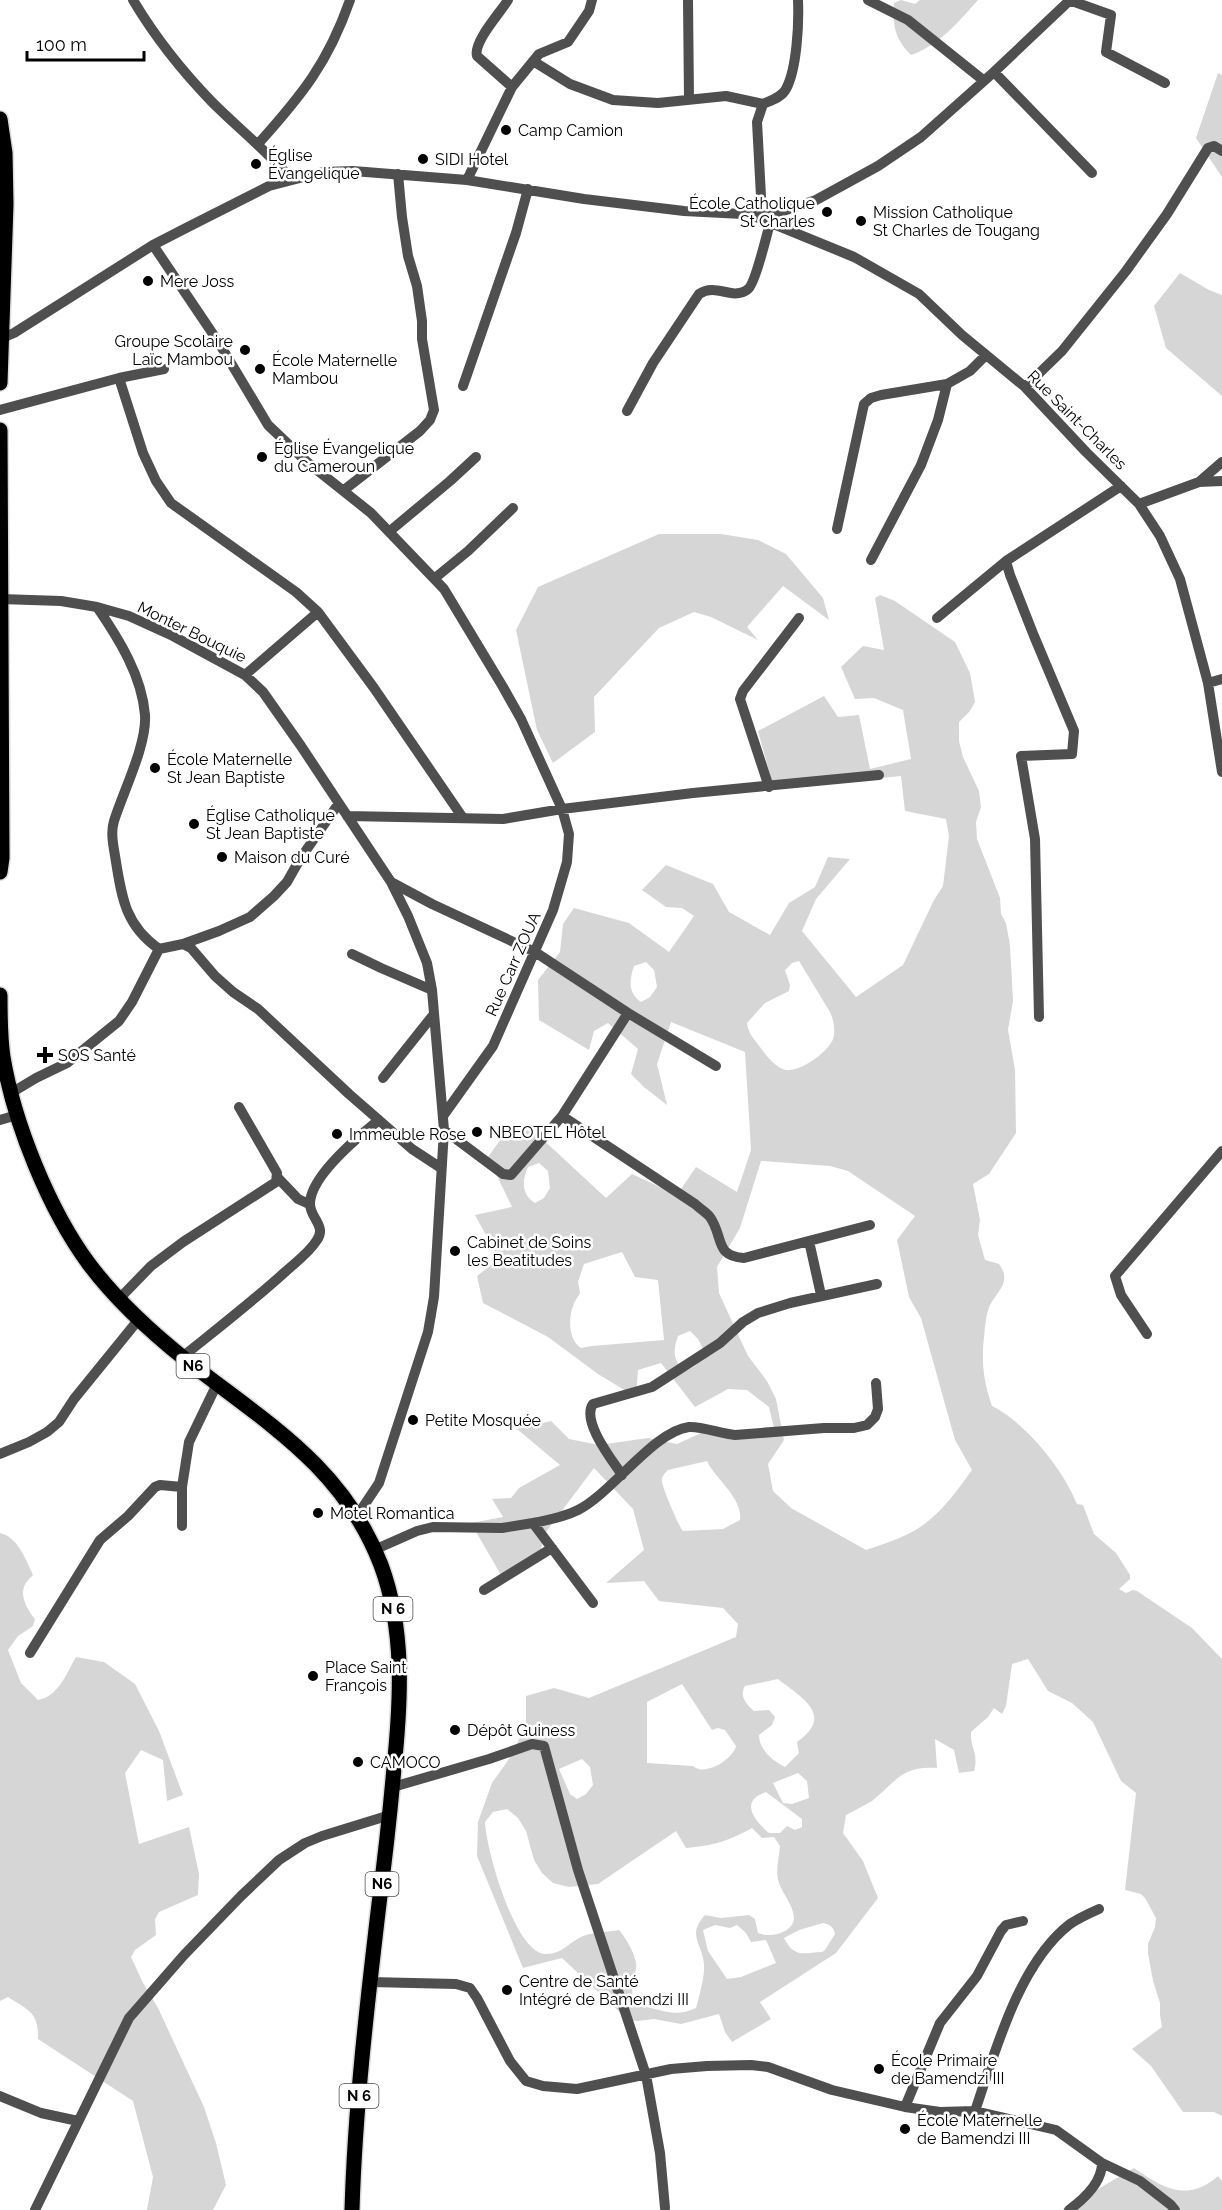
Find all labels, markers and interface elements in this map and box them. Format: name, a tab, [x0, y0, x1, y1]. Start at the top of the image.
scale bar	[27, 24, 144, 62]
text: 100 m	[36, 34, 87, 55]
place label: Camp Camion	[518, 121, 623, 140]
marker: Camp Camion	[499, 123, 513, 137]
place label: Église Évangelique	[268, 145, 360, 183]
place label: SIDI Hotel	[435, 150, 509, 169]
marker: SIDI Hotel	[416, 152, 430, 166]
marker: Église Évangelique	[249, 157, 263, 171]
place label: École Catholique St Charles	[689, 193, 815, 231]
place label: Mission Catholique St Charles de Tougang	[873, 203, 1040, 240]
marker: École Catholique St Charles	[820, 205, 834, 219]
marker: Mission Catholique St Charles de Tougang	[854, 214, 868, 228]
place label: Mere Joss	[160, 272, 234, 291]
marker: Mere Joss	[141, 274, 155, 288]
place label: Groupe Scolaire Laïc Mambou	[115, 332, 233, 369]
marker: Groupe Scolaire Laïc Mambou	[238, 343, 252, 357]
place label: École Maternelle Mambou	[272, 350, 397, 388]
marker: École Maternelle Mambou	[253, 362, 267, 376]
street label: Rue Saint-Charles	[1023, 366, 1131, 474]
place label: Église Évangelique du Cameroun	[274, 438, 414, 476]
marker: Église Évangelique du Cameroun	[255, 450, 269, 464]
street label: Monter Bouquie	[135, 597, 249, 667]
place label: École Maternelle St Jean Baptiste	[167, 749, 292, 787]
marker: École Maternelle St Jean Baptiste	[148, 761, 162, 775]
place label: Église Catholique St Jean Baptiste	[206, 805, 335, 843]
marker: Église Catholique St Jean Baptiste	[187, 817, 201, 831]
place label: Maison du Curé	[234, 848, 350, 867]
marker: Maison du Curé	[215, 850, 229, 864]
street label: Rue Carr ZOUA	[482, 909, 545, 1019]
marker: SOS Santé	[36, 1046, 54, 1064]
place label: SOS Santé	[58, 1046, 136, 1065]
place label: NBEOTEL Hôtel	[489, 1123, 606, 1142]
place label: Immeuble Rose	[349, 1125, 466, 1144]
marker: NBEOTEL Hôtel	[470, 1125, 484, 1139]
marker: Immeuble Rose	[330, 1127, 344, 1141]
place label: Cabinet de Soins les Beatitudes	[467, 1233, 592, 1270]
marker: Cabinet de Soins les Beatitudes	[448, 1244, 462, 1258]
road number: N6	[176, 1354, 210, 1378]
place label: Petite Mosquée	[425, 1411, 541, 1430]
marker: Petite Mosquée	[406, 1413, 420, 1427]
place label: Motel Romantica	[330, 1504, 455, 1523]
marker: Motel Romantica	[311, 1506, 325, 1520]
road number: N 6	[374, 1597, 412, 1621]
place label: Place Saint François	[325, 1658, 407, 1695]
marker: Place Saint François	[306, 1669, 320, 1683]
place label: Dépôt Guiness	[467, 1721, 575, 1740]
marker: Dépôt Guiness	[448, 1723, 462, 1737]
place label: CAMOCO	[370, 1753, 441, 1772]
marker: CAMOCO	[351, 1755, 365, 1769]
road number: N6	[366, 1872, 398, 1896]
place label: Centre de Santé Intégré de Bamendzi III	[519, 1972, 689, 2009]
marker: Centre de Santé Intégré de Bamendzi III	[500, 1983, 514, 1997]
place label: École Primaire de Bamendzi III	[891, 2050, 1005, 2088]
marker: École Primaire de Bamendzi III	[872, 2062, 886, 2076]
road number: N 6	[340, 2084, 378, 2108]
place label: École Maternelle de Bamendzi III	[917, 2110, 1042, 2148]
marker: École Maternelle de Bamendzi III	[898, 2122, 912, 2136]

